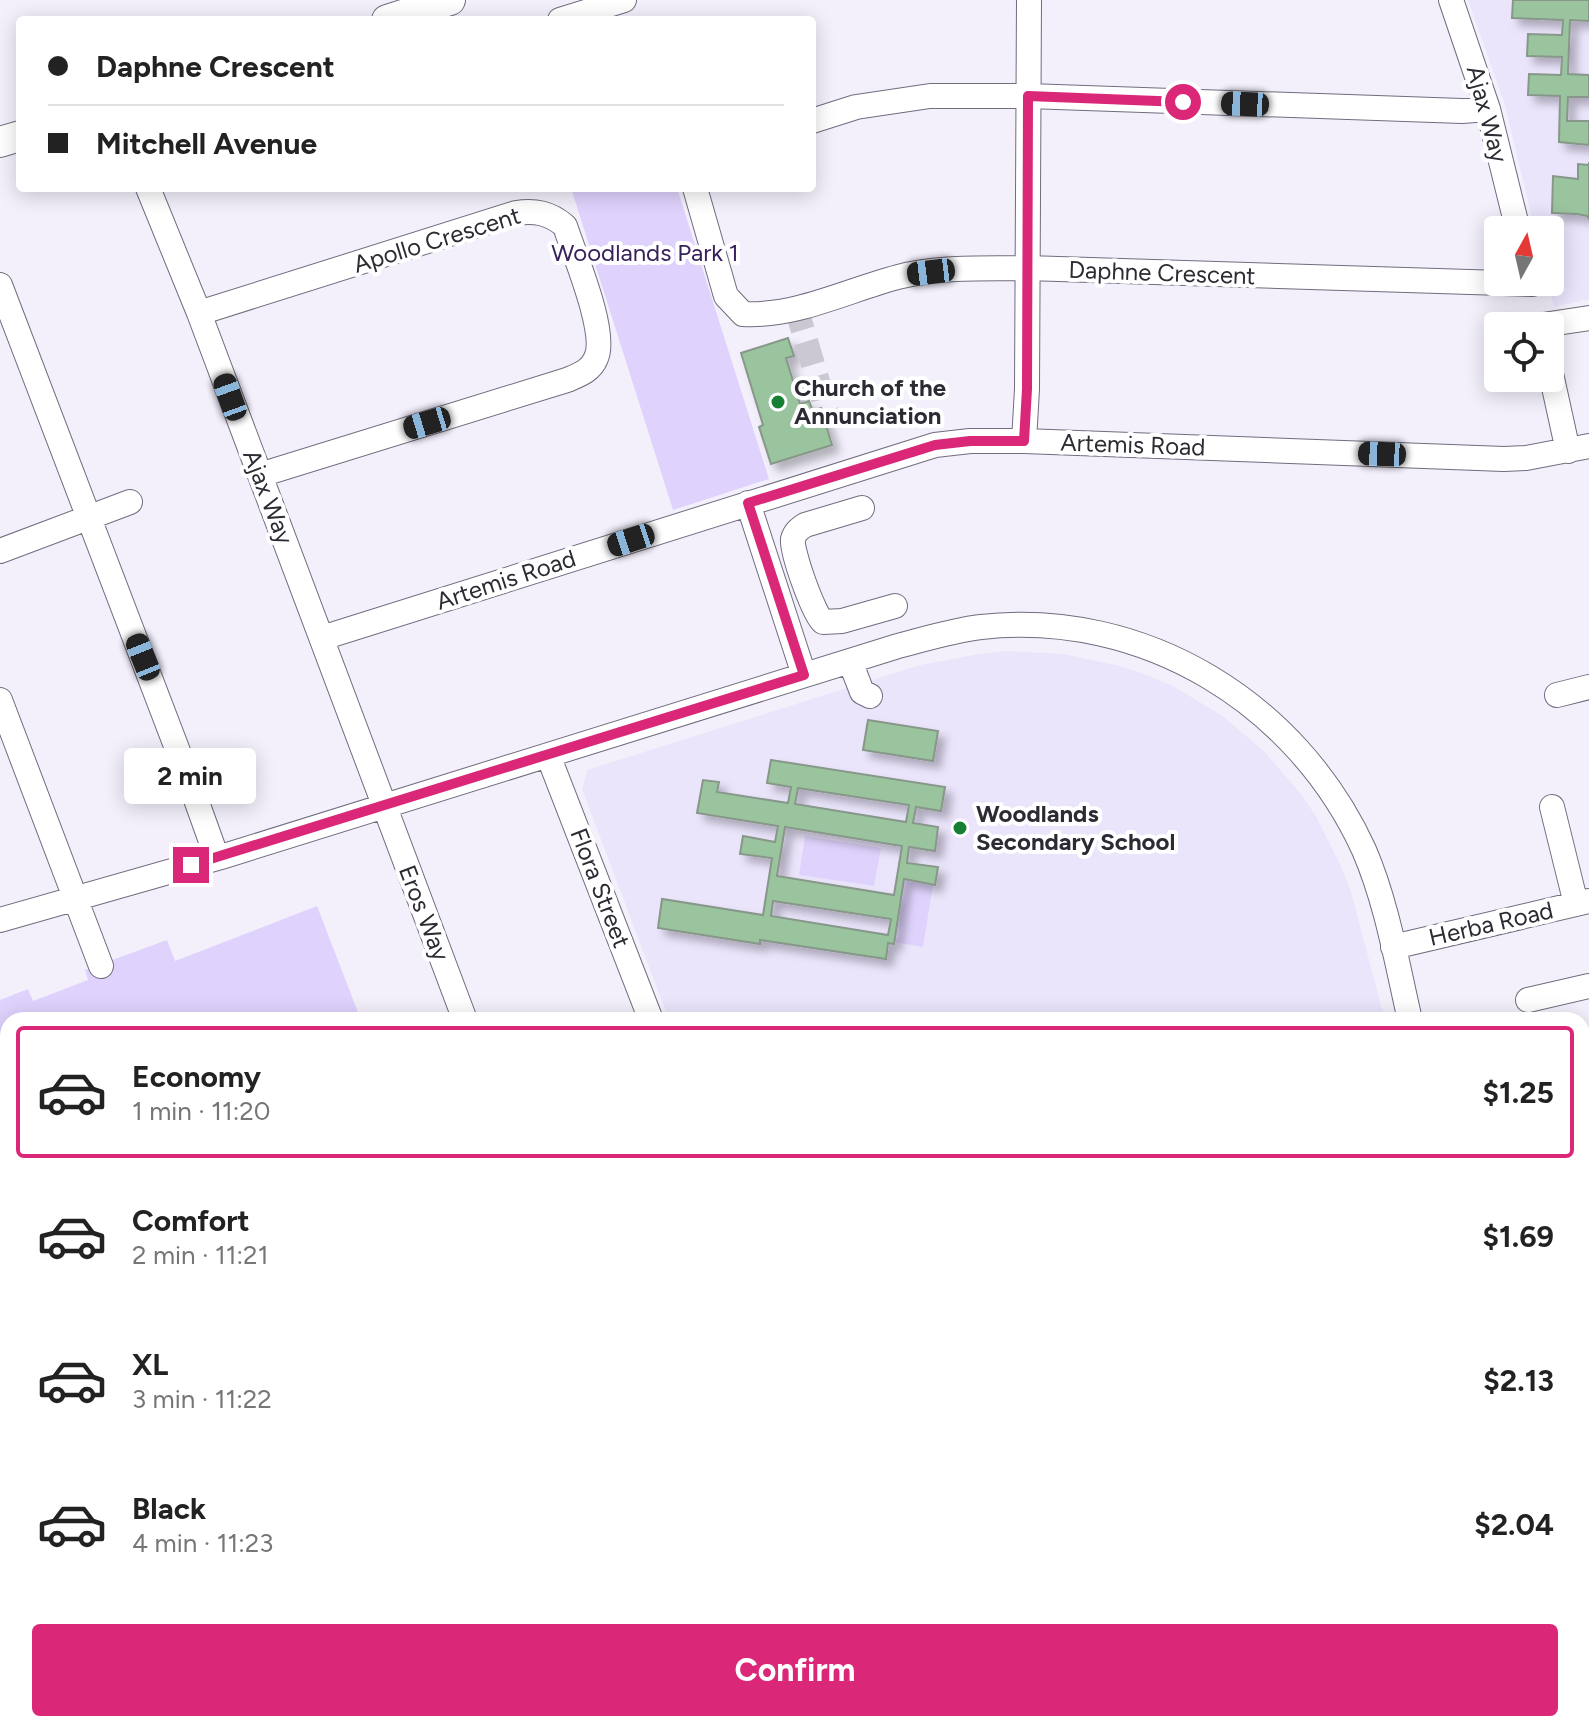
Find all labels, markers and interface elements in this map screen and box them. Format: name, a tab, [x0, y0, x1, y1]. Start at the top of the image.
text: Daphne Crescent	[96, 48, 335, 85]
street label: Ajax Way	[1461, 62, 1514, 166]
route start	[1165, 84, 1201, 120]
car	[1221, 91, 1269, 117]
text: Mitchell Avenue	[96, 125, 317, 162]
street label: Apollo Crescent	[350, 200, 524, 279]
north arrow	[1484, 216, 1564, 296]
map controls	[1484, 216, 1564, 392]
park label: Woodlands Park 1	[551, 238, 739, 267]
street label: Daphne Crescent	[1068, 255, 1256, 290]
car	[906, 257, 956, 287]
button: locate	[1484, 312, 1564, 392]
car	[211, 370, 249, 424]
place label: Church of the Annunciation	[794, 373, 946, 430]
marker: Church of the Annunciation	[769, 393, 787, 411]
car	[401, 405, 453, 441]
street label: Artemis Road	[1060, 427, 1206, 462]
car	[1358, 441, 1406, 467]
street label: Ajax Way	[237, 445, 300, 549]
car	[604, 521, 658, 559]
street label: Artemis Road	[432, 543, 579, 616]
car	[123, 630, 163, 684]
callout: 2 min	[125, 749, 257, 805]
text: 2 min	[157, 760, 223, 792]
place label: Woodlands Secondary School	[976, 799, 1175, 856]
marker: Woodlands Secondary School	[951, 819, 969, 837]
street label: Flora Street	[564, 824, 637, 952]
route end	[173, 847, 209, 883]
street label: Eros Way	[393, 861, 456, 965]
street label: Herba Road	[1426, 895, 1556, 952]
icon: car	[36, 1056, 108, 1128]
text: Economy	[132, 1058, 261, 1095]
text: $1.25	[1482, 1074, 1554, 1111]
text: 1 min · 11:20	[132, 1095, 271, 1127]
icon: car	[36, 1200, 108, 1272]
text: Comfort	[132, 1202, 250, 1239]
text: $1.69	[1482, 1218, 1554, 1255]
text: 2 min · 11:21	[132, 1239, 268, 1271]
icon: car	[36, 1344, 108, 1416]
text: XL	[132, 1346, 168, 1383]
text: $2.13	[1483, 1362, 1554, 1399]
text: 3 min · 11:22	[132, 1383, 272, 1415]
icon: car	[36, 1488, 108, 1560]
text: Black	[132, 1490, 206, 1527]
text: $2.04	[1474, 1506, 1554, 1543]
text: 4 min · 11:23	[132, 1527, 273, 1559]
button: Confirm	[32, 1624, 1558, 1716]

